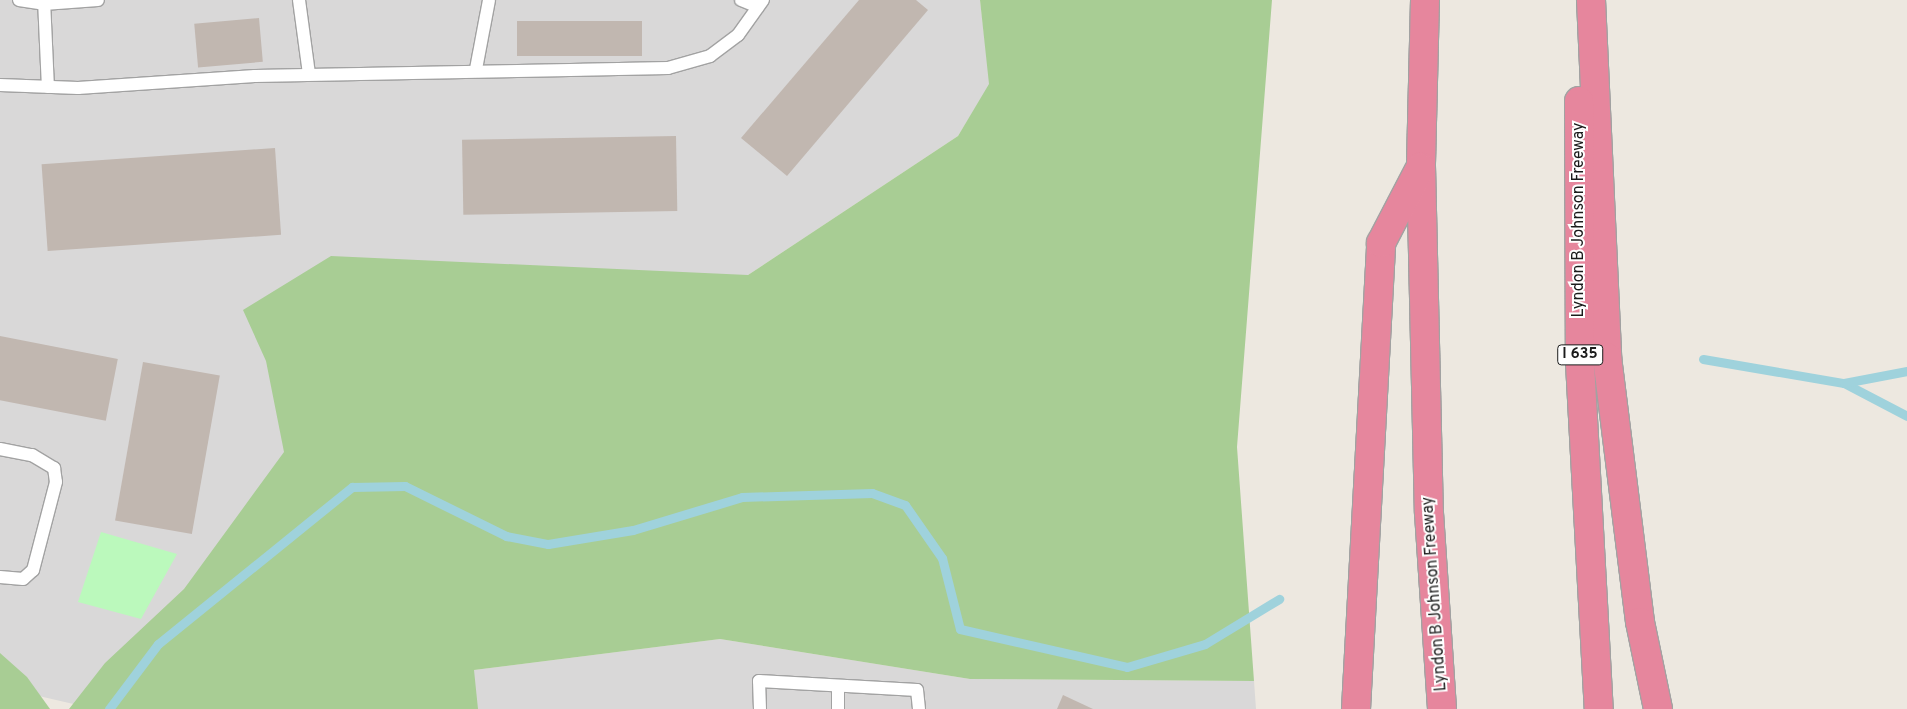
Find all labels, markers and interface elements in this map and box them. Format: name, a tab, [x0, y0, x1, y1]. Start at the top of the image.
street label: Lyndon B Johnson Freeway	[1569, 123, 1589, 317]
road number: I 635	[1556, 342, 1604, 368]
street label: Lyndon B Johnson Freeway	[1419, 496, 1451, 692]

